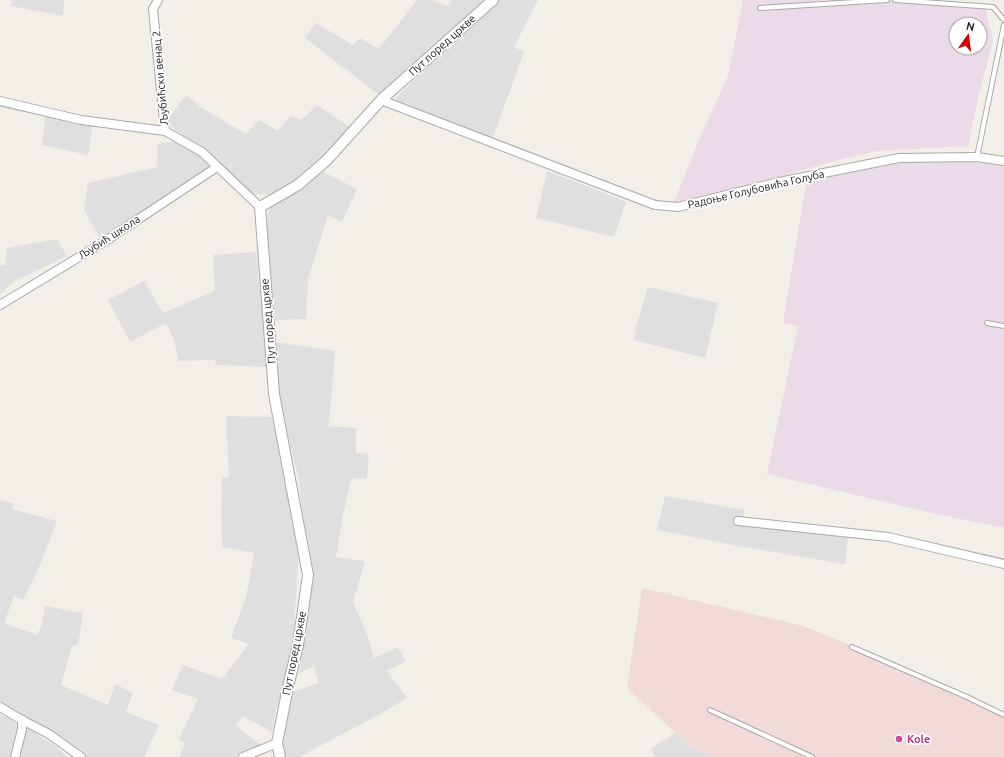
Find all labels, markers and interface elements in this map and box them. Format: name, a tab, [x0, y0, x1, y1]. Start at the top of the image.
street label: Пут поред цркве	[406, 12, 478, 78]
north arrow	[948, 16, 988, 56]
text: N	[965, 19, 976, 33]
street label: Љубићски венац 2	[150, 30, 170, 126]
street label: Радоње Голубовића Голуба	[686, 167, 826, 211]
street label: Љубић школа	[76, 213, 142, 261]
street label: Пут поред цркве	[258, 278, 278, 364]
street label: Пут поред цркве	[280, 610, 308, 696]
place label: Kole	[907, 733, 930, 745]
marker: Kole	[894, 734, 904, 744]

